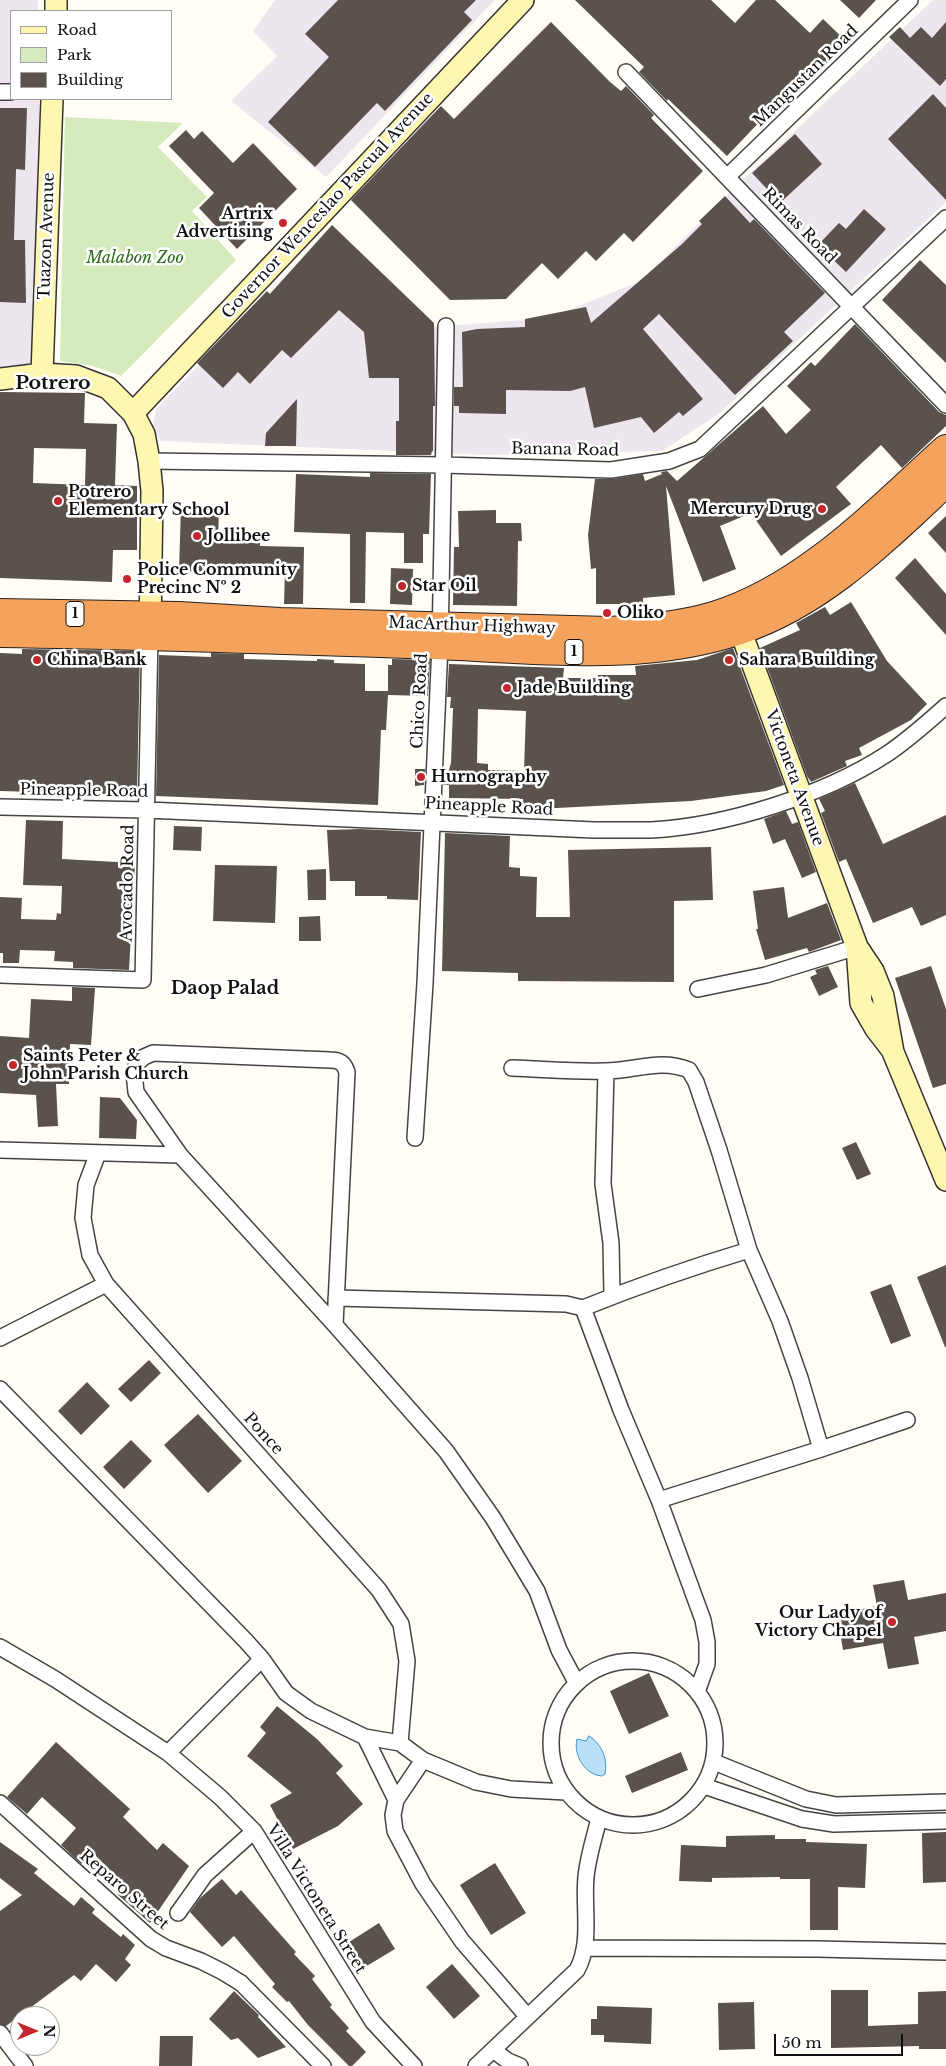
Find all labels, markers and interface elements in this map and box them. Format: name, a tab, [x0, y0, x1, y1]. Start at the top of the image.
legend	[10, 10, 172, 100]
text: Road	[57, 20, 97, 39]
street label: Mangustan Road	[750, 21, 862, 131]
text: Park	[57, 45, 92, 64]
text: Building	[57, 70, 123, 89]
street label: Governor Wenceslao Pascual Avenue	[218, 89, 438, 323]
street label: Tuazon Avenue	[35, 172, 59, 300]
street label: Rimas Road	[758, 184, 840, 268]
place label: Artrix Advertising	[176, 204, 273, 242]
marker: Artrix Advertising	[277, 217, 289, 229]
park label: Malabon Zoo	[86, 248, 184, 268]
district label: Potrero	[15, 373, 91, 395]
street label: Banana Road	[511, 439, 619, 461]
place label: Potrero Elementary School	[68, 482, 230, 520]
marker: Potrero Elementary School	[52, 495, 64, 507]
place label: Mercury Drug	[690, 499, 812, 519]
marker: Mercury Drug	[816, 503, 828, 515]
place label: Jollibee	[207, 526, 270, 546]
marker: Jollibee	[191, 530, 203, 542]
place label: Police Community Precinc № 2	[137, 560, 297, 598]
marker: Police Community Precinc № 2	[121, 573, 133, 585]
place label: Star Oil	[412, 576, 477, 596]
marker: Star Oil	[396, 580, 408, 592]
road number: 1	[66, 602, 84, 626]
place label: Oliko	[617, 603, 664, 623]
marker: Oliko	[601, 607, 613, 619]
street label: MacArthur Highway	[388, 613, 556, 639]
road number: 1	[565, 640, 583, 664]
place label: China Bank	[47, 650, 147, 670]
place label: Sahara Building	[739, 650, 875, 670]
street label: Chico Road	[408, 653, 432, 749]
marker: China Bank	[31, 654, 43, 666]
marker: Sahara Building	[723, 654, 735, 666]
place label: Jade Building	[517, 678, 631, 698]
marker: Jade Building	[501, 682, 513, 694]
street label: Victoneta Avenue	[760, 707, 828, 849]
place label: Hurnography	[431, 767, 547, 787]
marker: Hurnography	[415, 771, 427, 783]
street label: Pineapple Road	[19, 780, 149, 802]
street label: Pineapple Road	[424, 794, 554, 820]
street label: Avocado Road	[117, 824, 139, 942]
district label: Daop Palad	[171, 978, 279, 1000]
place label: Saints Peter & John Parish Church	[23, 1046, 189, 1084]
marker: Saints Peter & John Parish Church	[7, 1059, 19, 1071]
street label: Ponce	[239, 1409, 287, 1459]
place label: Our Lady of Victory Chapel	[755, 1603, 882, 1641]
marker: Our Lady of Victory Chapel	[886, 1616, 898, 1628]
street label: Villa Victoneta Street	[262, 1821, 370, 1977]
street label: Reparo Street	[75, 1846, 173, 1934]
north arrow	[10, 2006, 60, 2056]
text: N	[40, 2024, 58, 2038]
scale bar	[776, 2024, 905, 2056]
text: 50 m	[782, 2033, 822, 2052]

